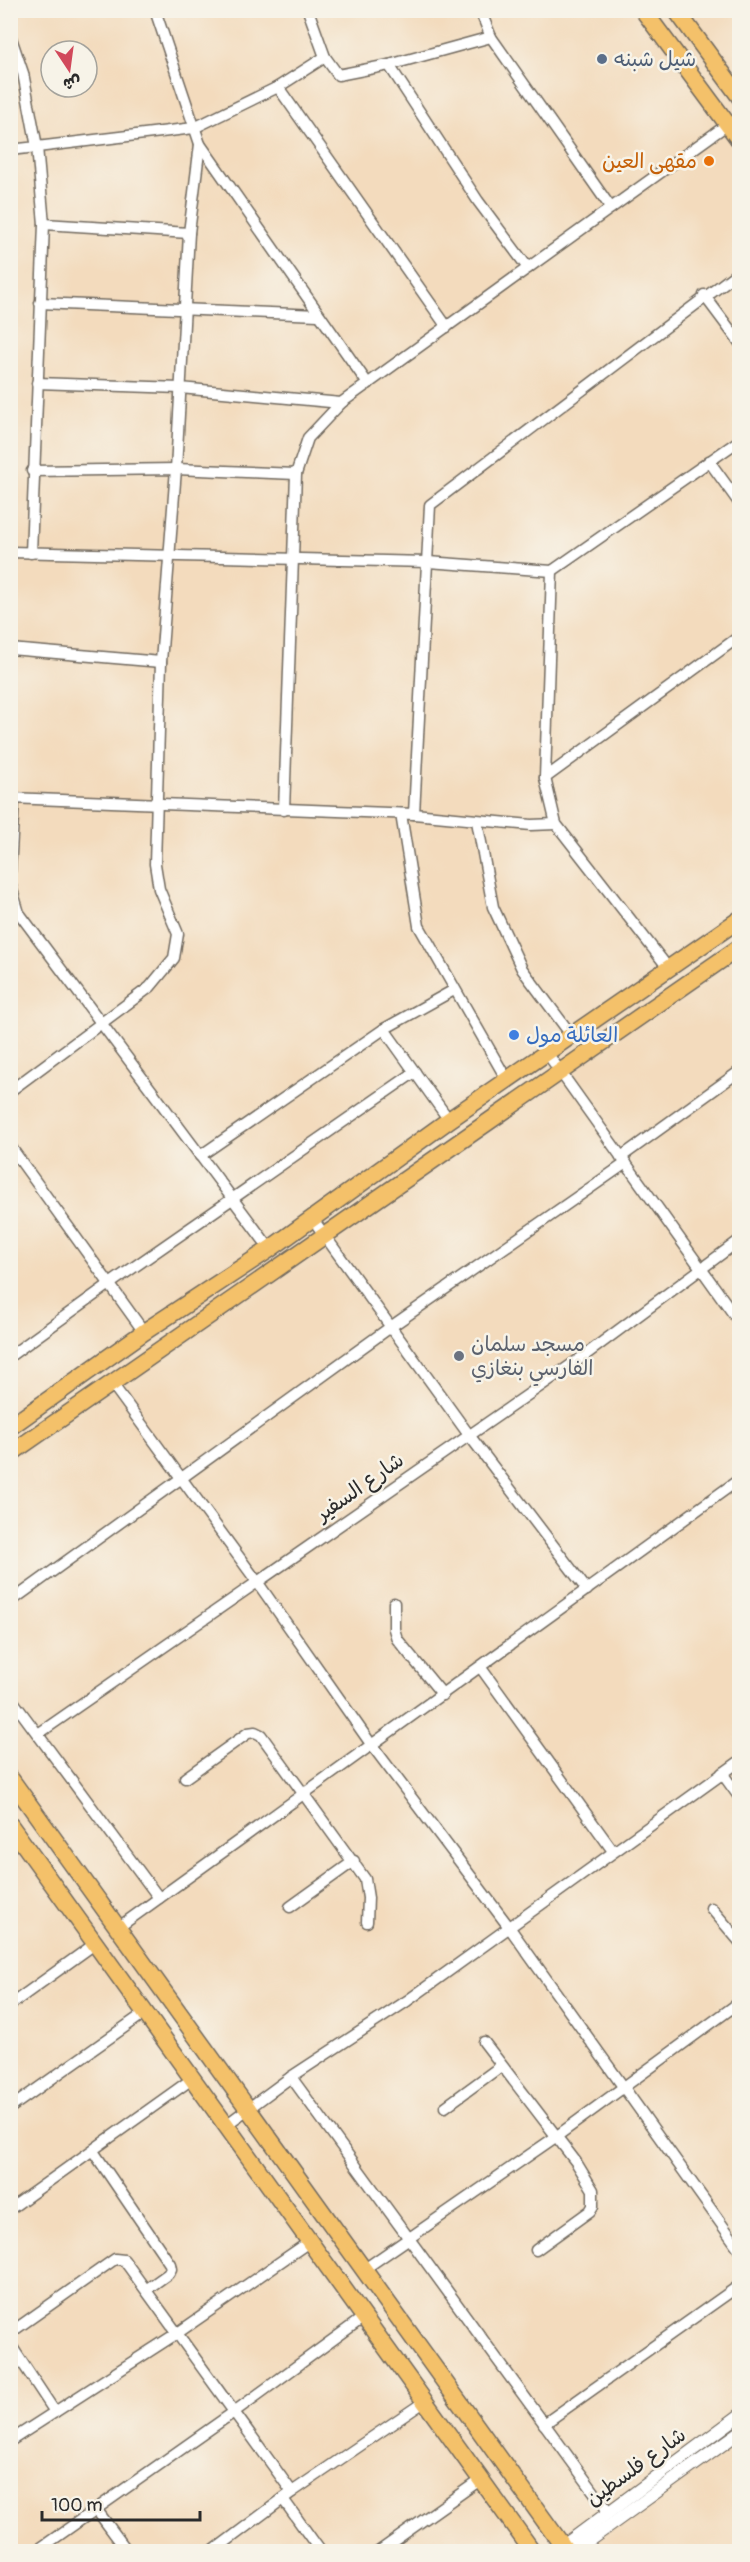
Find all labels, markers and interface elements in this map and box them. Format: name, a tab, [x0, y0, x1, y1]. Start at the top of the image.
north arrow	[39, 39, 99, 99]
place label: شيل شبنه	[614, 46, 696, 73]
marker: شيل شبنه	[595, 52, 609, 66]
text: ش	[61, 71, 83, 94]
place label: مقهى العين	[602, 148, 697, 175]
marker: مقهى العين	[702, 154, 716, 168]
place label: العائلة مول	[526, 1022, 618, 1049]
marker: العائلة مول	[507, 1028, 521, 1042]
place label: مسجد سلمان الفارسي بنغازي	[471, 1331, 593, 1387]
marker: مسجد سلمان الفارسي بنغازي	[452, 1349, 466, 1363]
street label: شارع السفير	[309, 1447, 410, 1529]
street label: شارع فلسطين	[581, 2422, 692, 2513]
scale bar	[42, 2484, 200, 2522]
text: 100 m	[51, 2494, 103, 2517]

